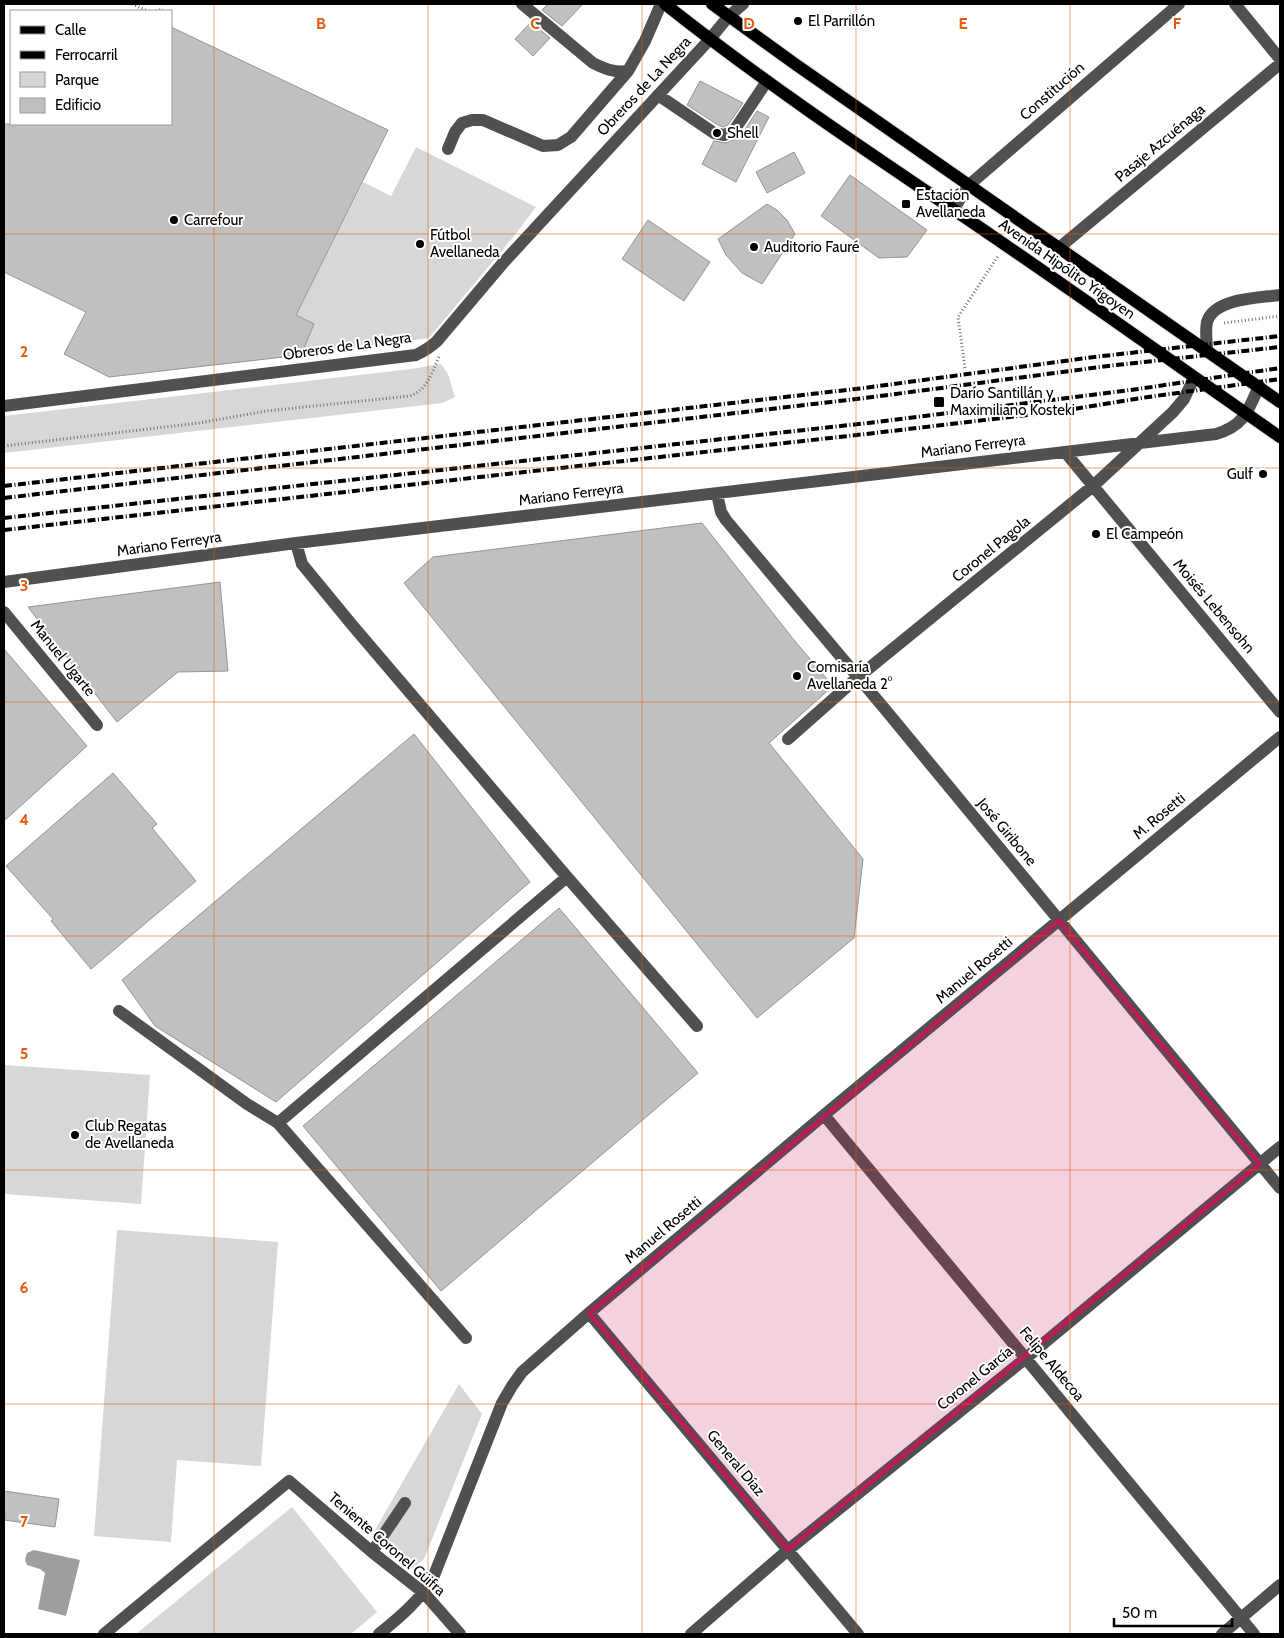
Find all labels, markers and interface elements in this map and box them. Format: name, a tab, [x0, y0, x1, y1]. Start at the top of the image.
legend	[10, 10, 172, 125]
place label: El Parrillón	[808, 12, 875, 30]
text: B	[316, 14, 326, 33]
text: C	[530, 14, 540, 33]
text: D	[743, 14, 755, 33]
text: E	[958, 14, 968, 33]
text: F	[1173, 14, 1182, 33]
marker: El Parrillón	[792, 15, 804, 27]
text: Calle	[55, 21, 86, 39]
street label: Obreros de La Negra	[593, 32, 695, 139]
text: Ferrocarril	[55, 46, 118, 64]
street label: Constitución	[1016, 58, 1088, 124]
text: Parque	[55, 71, 99, 89]
text: Edificio	[55, 96, 101, 114]
street label: Pasaje Azcuénaga	[1111, 100, 1209, 186]
place label: Shell	[727, 124, 759, 142]
marker: Shell	[711, 127, 723, 139]
place label: Estación Avellaneda	[916, 186, 986, 221]
marker: Estación Avellaneda	[900, 198, 912, 210]
place label: Carrefour	[184, 211, 243, 229]
marker: Carrefour	[168, 214, 180, 226]
street label: Avenida Hipólito Yrigoyen	[995, 215, 1139, 323]
place label: Fútbol Avellaneda	[430, 226, 500, 261]
marker: Fútbol Avellaneda	[414, 238, 426, 250]
place label: Auditorio Fauré	[764, 238, 860, 256]
marker: Auditorio Fauré	[748, 241, 760, 253]
street label: Obreros de La Negra	[282, 328, 413, 364]
text: 2	[20, 342, 28, 361]
place label: Darío Santillán y Maximiliano Kosteki	[950, 384, 1075, 419]
marker: Darío Santillán y Maximiliano Kosteki	[932, 395, 946, 409]
street label: Mariano Ferreyra	[919, 431, 1027, 461]
place label: Gulf	[1227, 465, 1253, 483]
marker: Gulf	[1257, 468, 1269, 480]
street label: Mariano Ferreyra	[517, 479, 625, 509]
street label: Coronel Pagola	[948, 512, 1034, 586]
place label: El Campeón	[1106, 525, 1184, 543]
street label: Mariano Ferreyra	[115, 528, 223, 560]
marker: El Campeón	[1090, 528, 1102, 540]
street label: Moisés Lebensohn	[1169, 555, 1259, 657]
text: 3	[20, 576, 28, 595]
street label: Manuel Ugarte	[27, 616, 99, 700]
place label: Comisaría Avellaneda 2°	[807, 658, 893, 693]
marker: Comisaría Avellaneda 2°	[791, 670, 803, 682]
street label: M. Rosetti	[1129, 789, 1189, 843]
street label: José Giribone	[973, 794, 1041, 870]
text: 4	[19, 810, 29, 829]
street label: Manuel Rosetti	[932, 933, 1016, 1007]
text: 5	[20, 1044, 28, 1063]
place label: Club Regatas de Avellaneda	[85, 1117, 175, 1152]
marker: Club Regatas de Avellaneda	[69, 1129, 81, 1141]
street label: Manuel Rosetti	[621, 1193, 705, 1267]
text: 6	[20, 1278, 29, 1297]
street label: Felipe Aldecoa	[1016, 1323, 1089, 1406]
street label: Coronel García	[934, 1342, 1017, 1414]
street label: General Díaz	[703, 1426, 769, 1500]
street label: Teniente Coronel Güifra	[325, 1488, 450, 1600]
text: 7	[20, 1512, 29, 1531]
scale bar	[1114, 1596, 1232, 1628]
text: 50 m	[1122, 1604, 1157, 1622]

